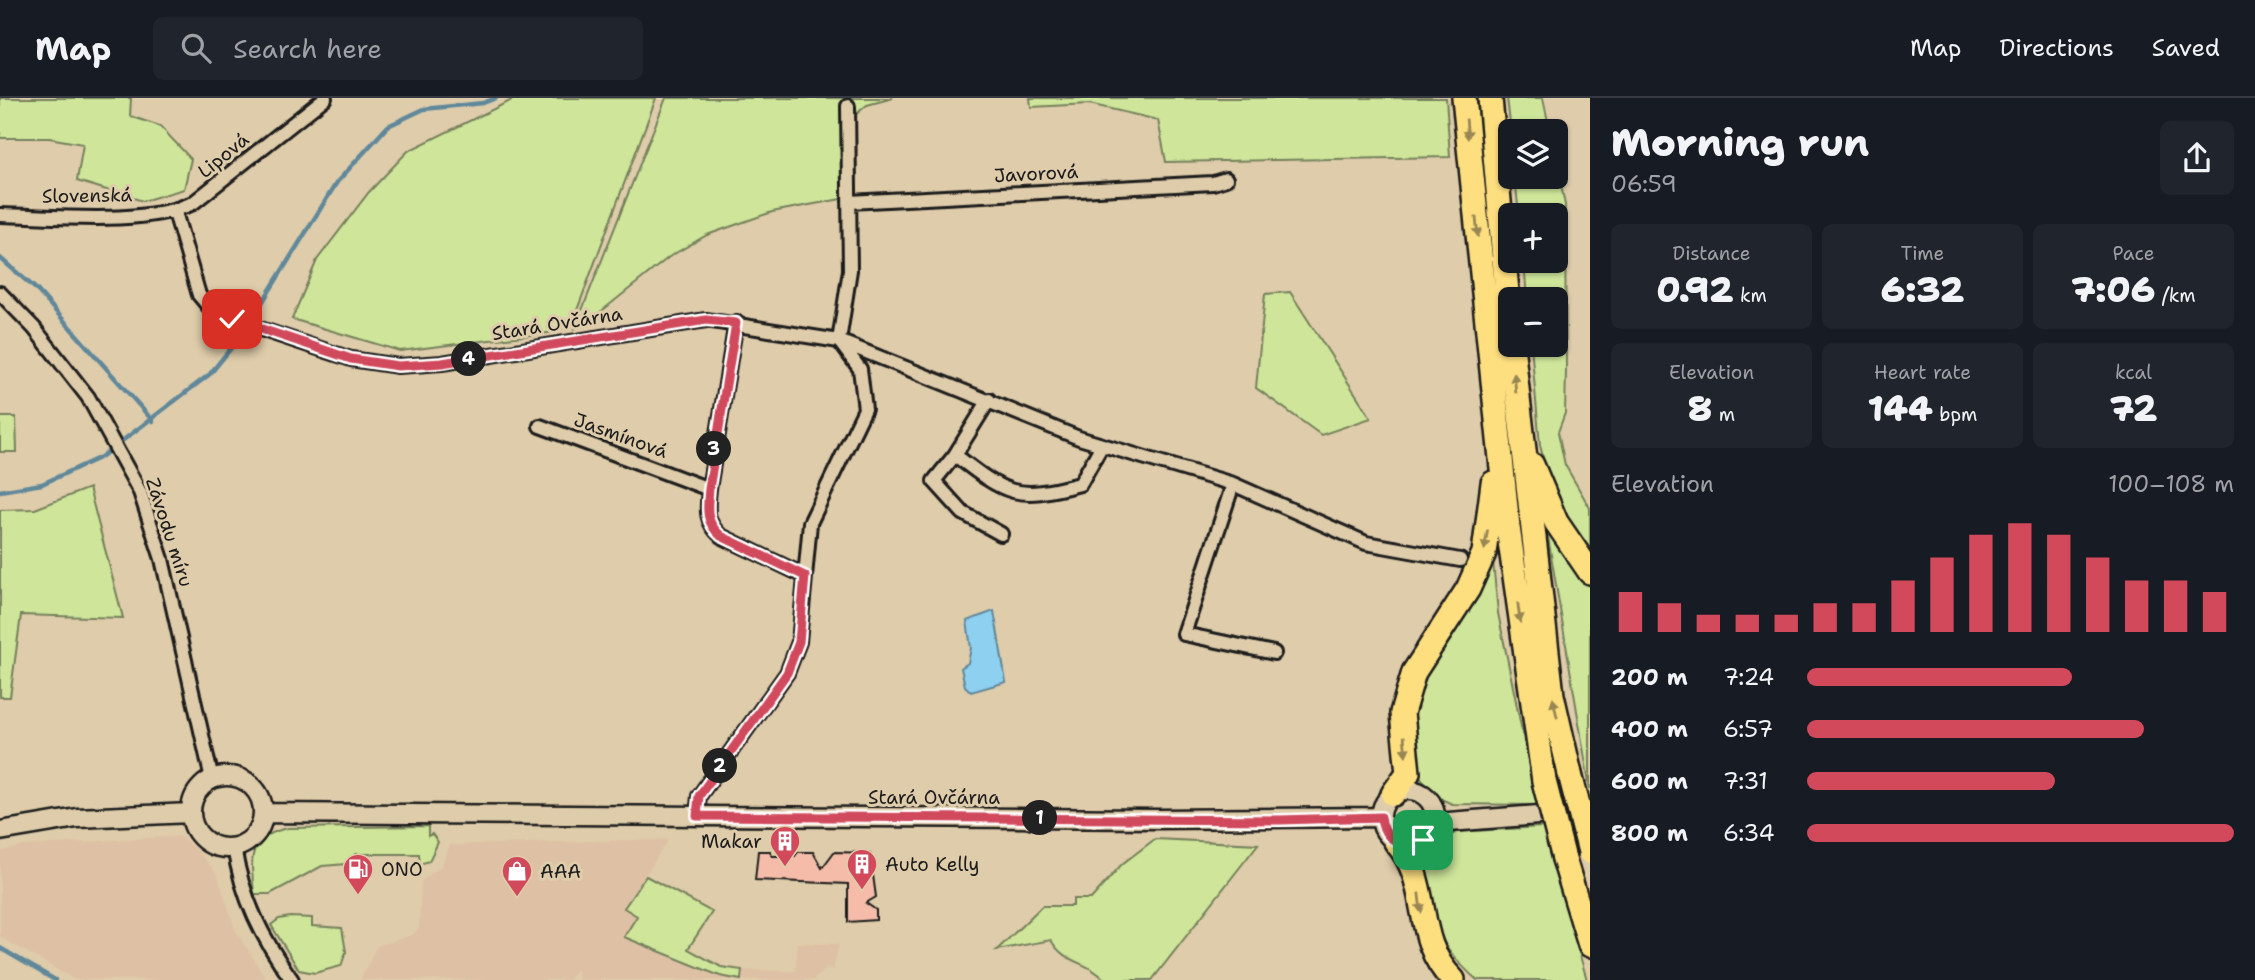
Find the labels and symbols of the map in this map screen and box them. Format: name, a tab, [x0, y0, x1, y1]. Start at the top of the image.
one-way arrow	[1462, 118, 1473, 140]
street label: Lipová	[193, 127, 254, 184]
street label: Javorová	[993, 159, 1079, 188]
street label: Slovenská	[42, 182, 133, 209]
one-way arrow	[1471, 216, 1482, 238]
pin	[202, 289, 262, 349]
street label: Stará Ovčárna	[490, 301, 624, 346]
pin: 4	[452, 342, 486, 376]
one-way arrow	[1509, 372, 1520, 394]
street label: Jasmínová	[571, 407, 671, 464]
pin: 3	[696, 432, 732, 466]
street label: Závodu míru	[140, 474, 199, 590]
one-way arrow	[1480, 529, 1491, 551]
one-way arrow	[1513, 602, 1524, 624]
one-way arrow	[1549, 697, 1560, 719]
one-way arrow	[1400, 735, 1411, 757]
pin: 2	[702, 748, 738, 784]
street label: Stará Ovčárna	[868, 785, 1000, 810]
pin: 1	[1023, 800, 1058, 836]
pin	[1393, 810, 1453, 870]
building icon: Makar	[768, 824, 802, 868]
place label: Makar	[701, 829, 762, 854]
building icon: Auto Kelly	[845, 847, 879, 891]
fuel station icon: ONO	[341, 852, 375, 896]
place label: Auto Kelly	[885, 852, 979, 877]
shop icon: AAA	[500, 854, 534, 898]
place label: ONO	[381, 857, 423, 882]
place label: AAA	[540, 859, 581, 884]
one-way arrow	[1415, 892, 1426, 914]

